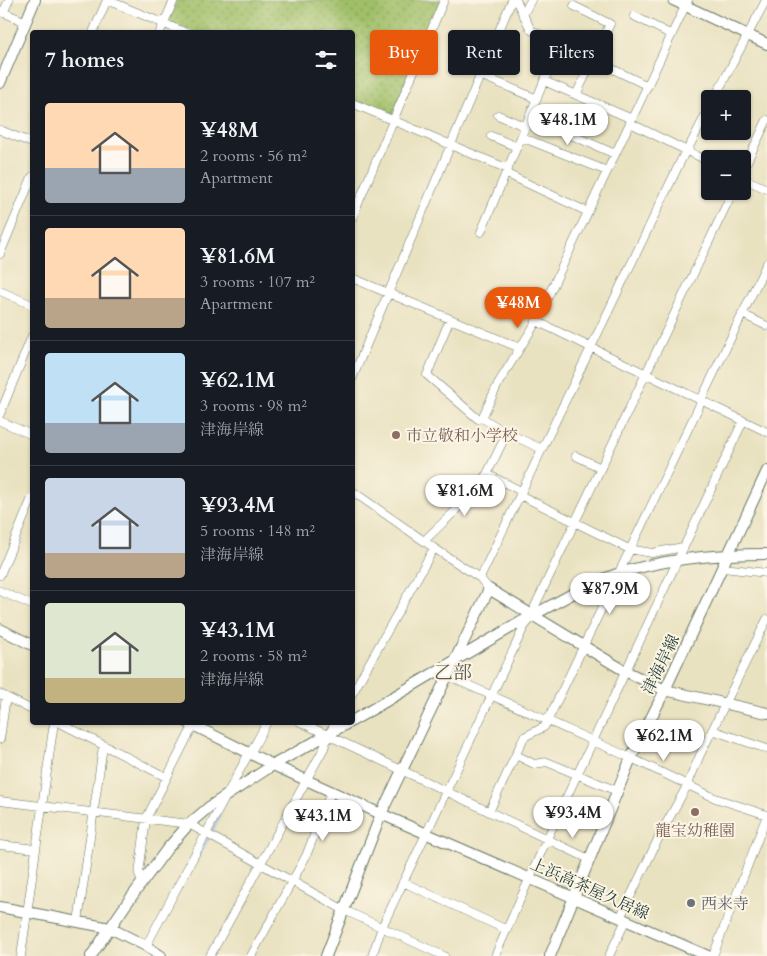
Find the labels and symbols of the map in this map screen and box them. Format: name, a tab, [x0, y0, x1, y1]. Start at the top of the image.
pin: ¥48.1M	[527, 104, 609, 146]
pin: ¥48M	[488, 286, 548, 329]
place label: 市立敬和小学校	[406, 425, 518, 447]
marker: 市立敬和小学校	[390, 429, 402, 441]
pin: ¥81.6M	[424, 474, 506, 517]
pin: ¥87.9M	[569, 572, 651, 615]
street label: 津海岸線	[637, 631, 685, 698]
district label: 乙部	[434, 660, 472, 686]
pin: ¥62.1M	[623, 720, 705, 762]
pin: ¥93.4M	[532, 796, 614, 839]
pin: ¥43.1M	[282, 800, 364, 842]
marker: 龍宝幼稚園	[689, 806, 701, 818]
place label: 龍宝幼稚園	[655, 820, 735, 842]
street label: 上浜高茶屋久居線	[527, 853, 653, 925]
place label: 西来寺	[701, 893, 749, 915]
marker: 西来寺	[685, 897, 697, 909]

